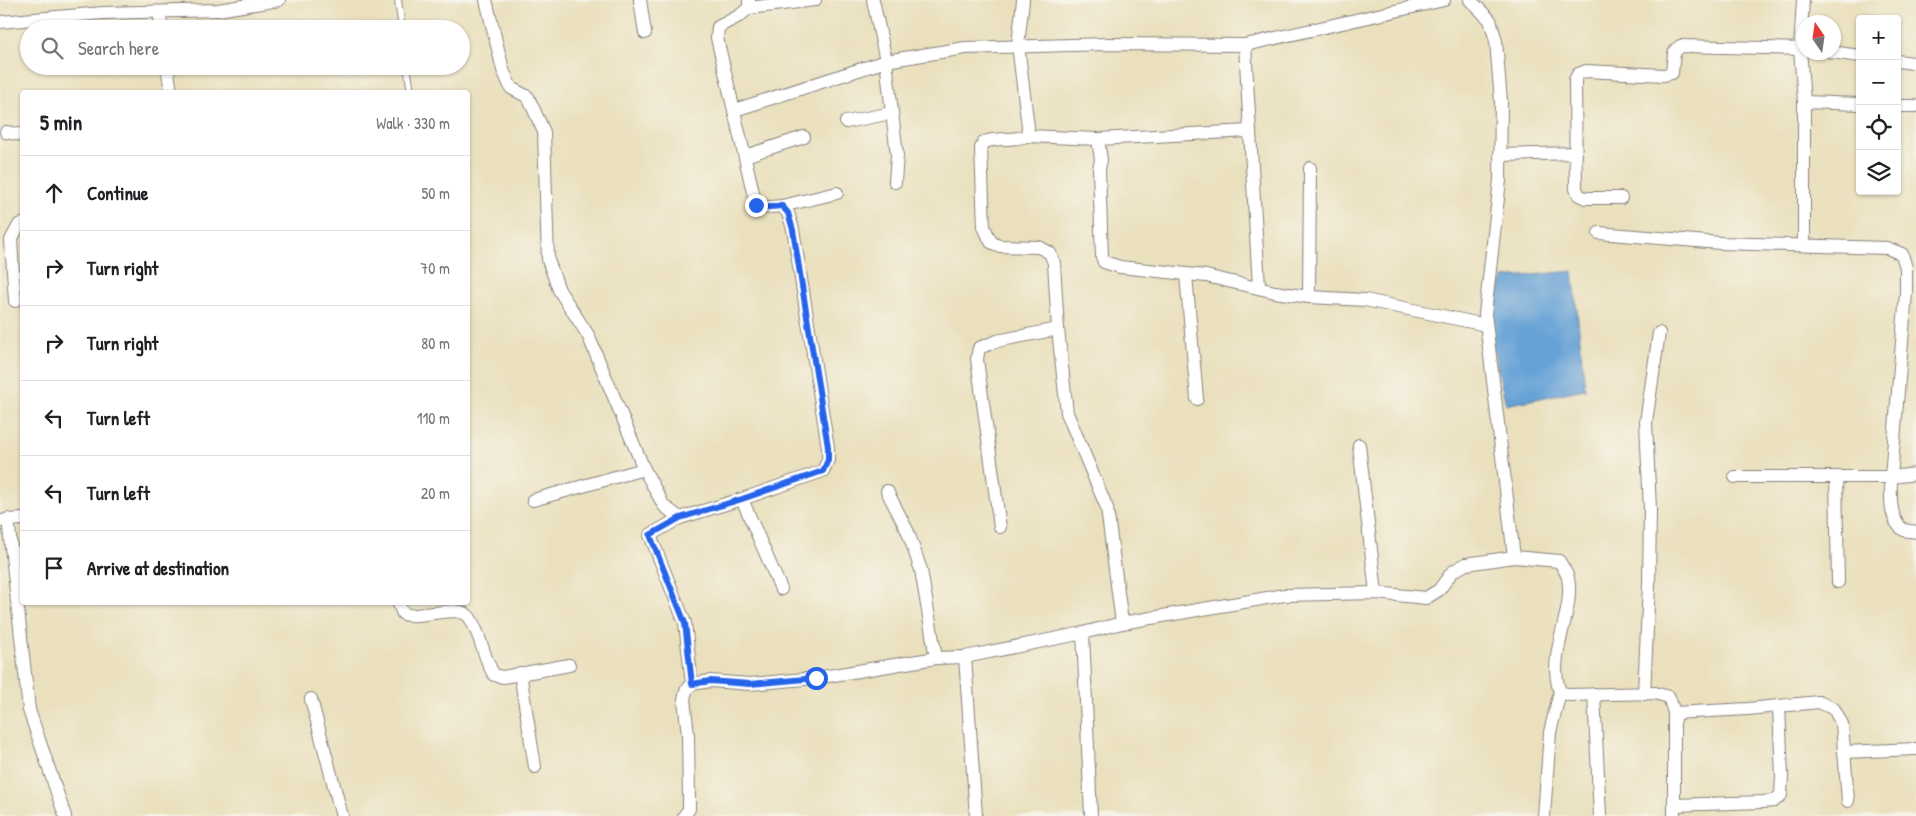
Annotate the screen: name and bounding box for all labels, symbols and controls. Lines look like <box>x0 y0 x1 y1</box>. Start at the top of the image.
north arrow <box>1796 15 1841 60</box>
map controls <box>1856 15 1901 195</box>
button: + <box>1856 15 1901 60</box>
search box <box>20 20 470 75</box>
icon: search <box>38 34 66 62</box>
text: Search here <box>78 35 159 61</box>
button: − <box>1856 60 1901 105</box>
button: locate <box>1856 105 1901 150</box>
text: 5 min <box>40 108 82 137</box>
text: Walk · 330 m <box>376 112 450 134</box>
button: layers <box>1856 150 1901 195</box>
icon: ahead <box>40 179 68 207</box>
text: Continue <box>87 180 148 206</box>
text: 50 m <box>422 182 450 204</box>
route end <box>745 194 768 217</box>
icon: right <box>40 254 68 282</box>
text: Turn right <box>87 255 158 281</box>
text: 70 m <box>420 257 450 279</box>
icon: right <box>40 329 68 357</box>
text: Turn right <box>87 330 158 356</box>
text: 80 m <box>421 332 450 354</box>
icon: left <box>40 404 68 432</box>
text: Turn left <box>87 405 150 431</box>
text: 110 m <box>417 407 450 429</box>
icon: left <box>40 479 68 507</box>
text: Turn left <box>87 480 150 506</box>
text: 20 m <box>421 482 450 504</box>
icon: arrive <box>40 554 68 582</box>
text: Arrive at destination <box>87 555 229 581</box>
route start <box>805 667 828 690</box>

